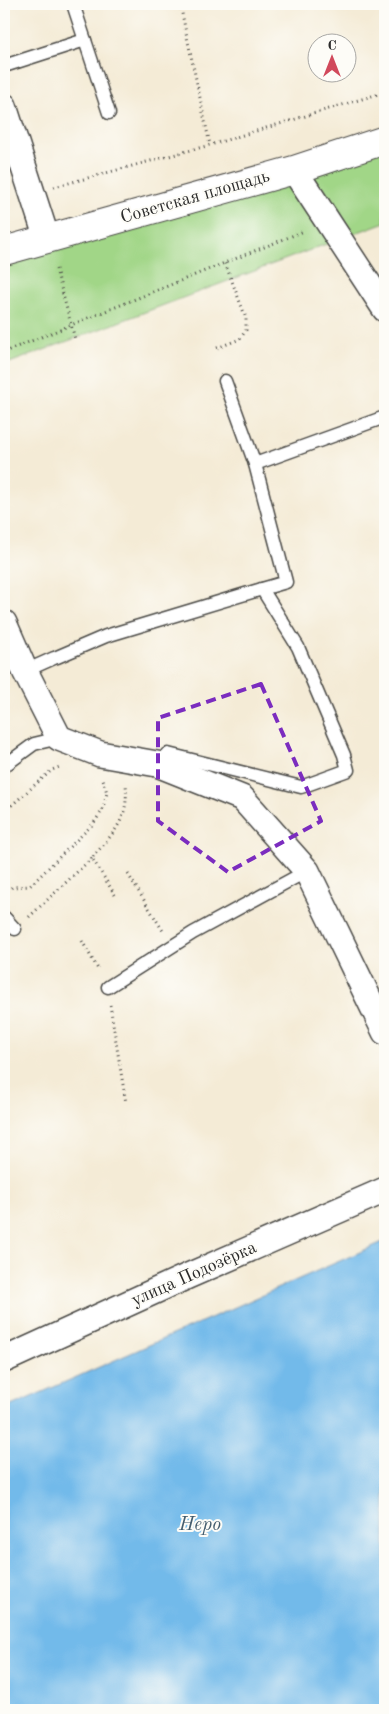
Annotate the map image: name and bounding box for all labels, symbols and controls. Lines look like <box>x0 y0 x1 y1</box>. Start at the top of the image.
north arrow <box>306 32 356 82</box>
text: С <box>327 39 337 53</box>
street label: Советская площадь <box>118 167 272 227</box>
street label: улица Подозёрка <box>129 1238 259 1310</box>
water label: Неро <box>178 1516 221 1535</box>

